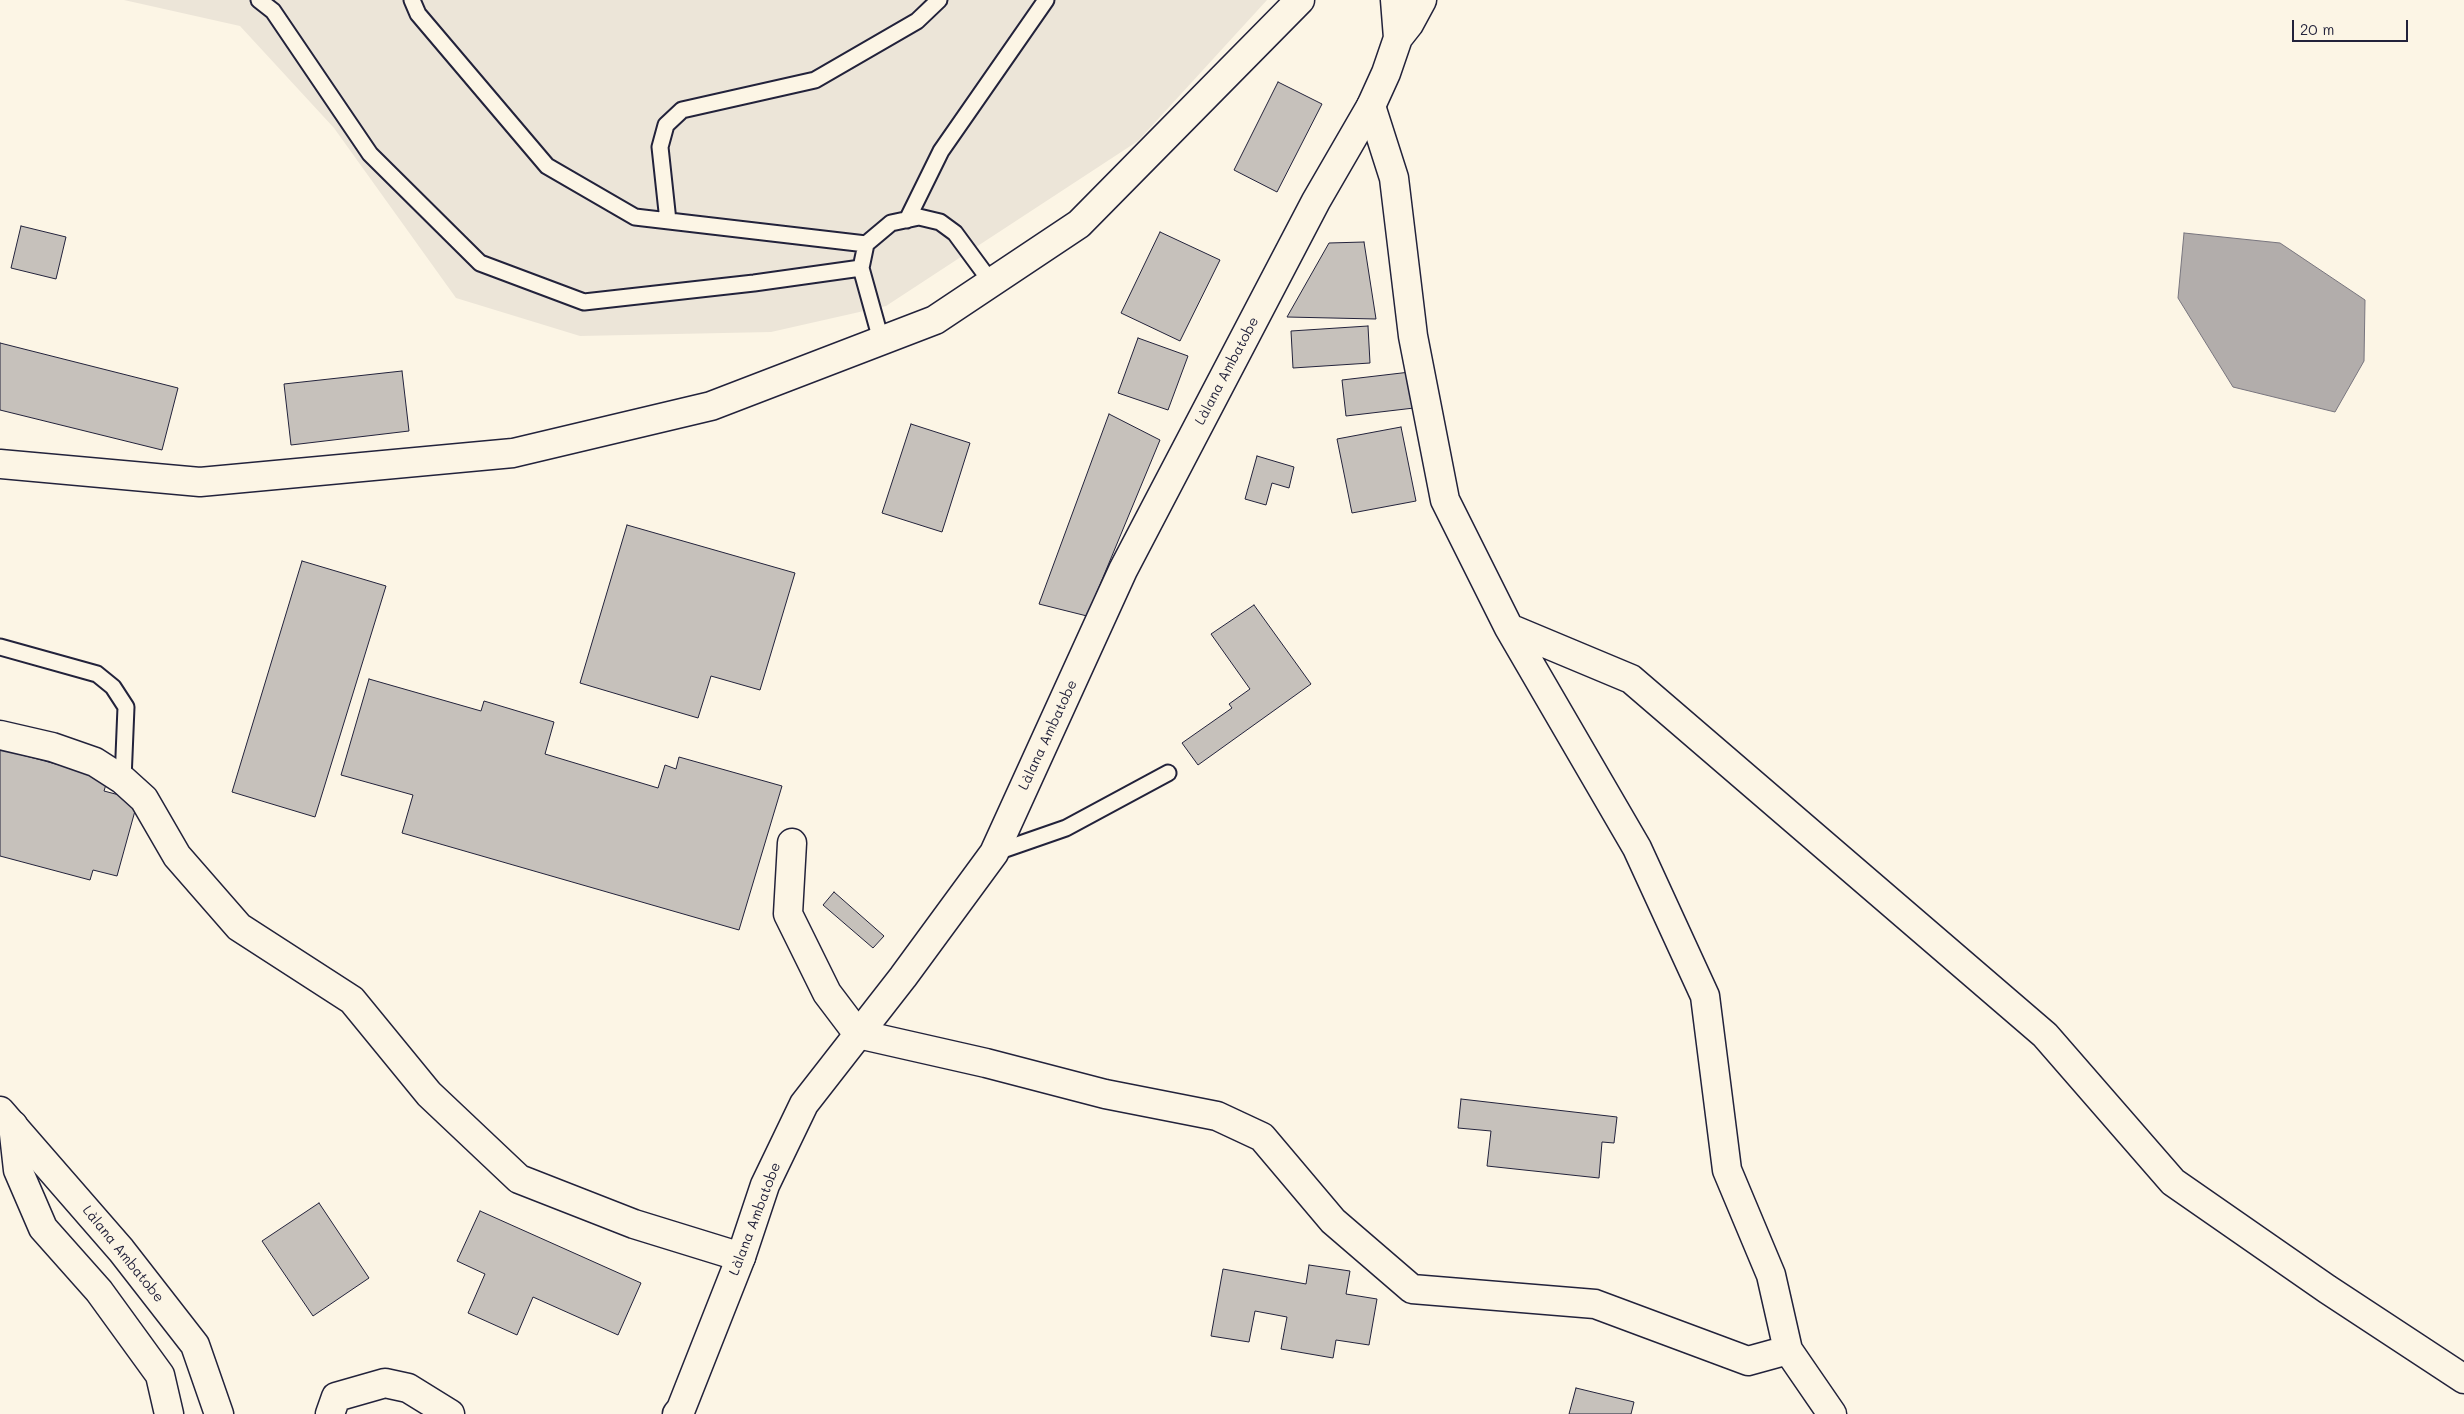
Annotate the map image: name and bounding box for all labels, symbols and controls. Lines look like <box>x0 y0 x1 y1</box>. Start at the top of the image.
scale bar <box>2294 10 2410 42</box>
text: 20 m <box>2300 19 2334 39</box>
street label: Làlana Ambatobe <box>1191 314 1263 428</box>
street label: Làlana Ambatobe <box>1015 677 1081 793</box>
street label: Làlana Ambatobe <box>726 1160 784 1278</box>
street label: Làlana Ambatobe <box>79 1202 167 1306</box>

